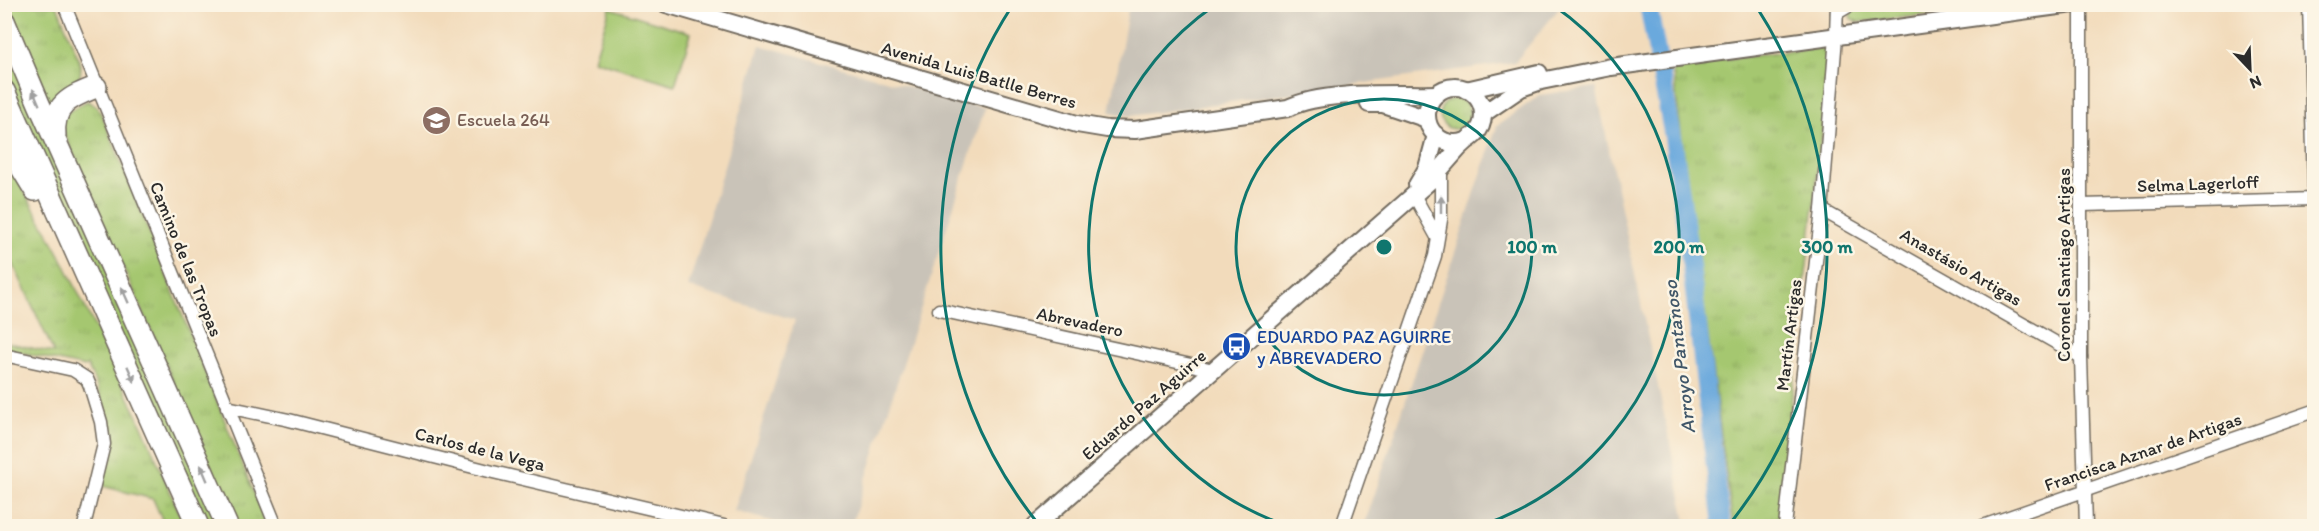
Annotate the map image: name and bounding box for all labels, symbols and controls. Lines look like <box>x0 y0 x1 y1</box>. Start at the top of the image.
street label: Avenida Luis Batlle Berres <box>879 37 1079 113</box>
north arrow <box>2220 39 2280 99</box>
text: N <box>2247 71 2264 93</box>
one-way arrow <box>31 88 41 106</box>
school or university icon: Escuela 264 <box>420 104 452 136</box>
place label: Escuela 264 <box>457 109 550 131</box>
street label: Coronel Santiago Artigas <box>2053 168 2075 362</box>
street label: Selma Lagerloff <box>2137 171 2260 197</box>
street label: Camino de las Tropas <box>145 178 227 340</box>
one-way arrow <box>1436 194 1446 213</box>
street label: Anastásio Artigas <box>1896 223 2026 311</box>
text: 100 m <box>1507 236 1558 258</box>
text: 200 m <box>1654 236 1705 258</box>
text: 300 m <box>1801 236 1853 258</box>
centre of rings <box>1374 237 1394 257</box>
water label: Arroyo Pantanoso <box>1658 278 1700 435</box>
street label: Martín Artigas <box>1771 278 1807 392</box>
one-way arrow <box>120 286 129 303</box>
street label: Abrevadero <box>1035 302 1125 342</box>
place label: EDUARDO PAZ AGUIRRE y ABREVADERO <box>1257 326 1451 369</box>
bus stop icon: EDUARDO PAZ AGUIRRE y ABREVADERO <box>1220 331 1252 363</box>
street label: Eduardo Paz Aguirre <box>1077 345 1211 465</box>
one-way arrow <box>127 366 136 383</box>
street label: Francisca Aznar de Artigas <box>2042 408 2244 496</box>
street label: Carlos de la Vega <box>413 422 548 476</box>
one-way arrow <box>199 463 209 481</box>

